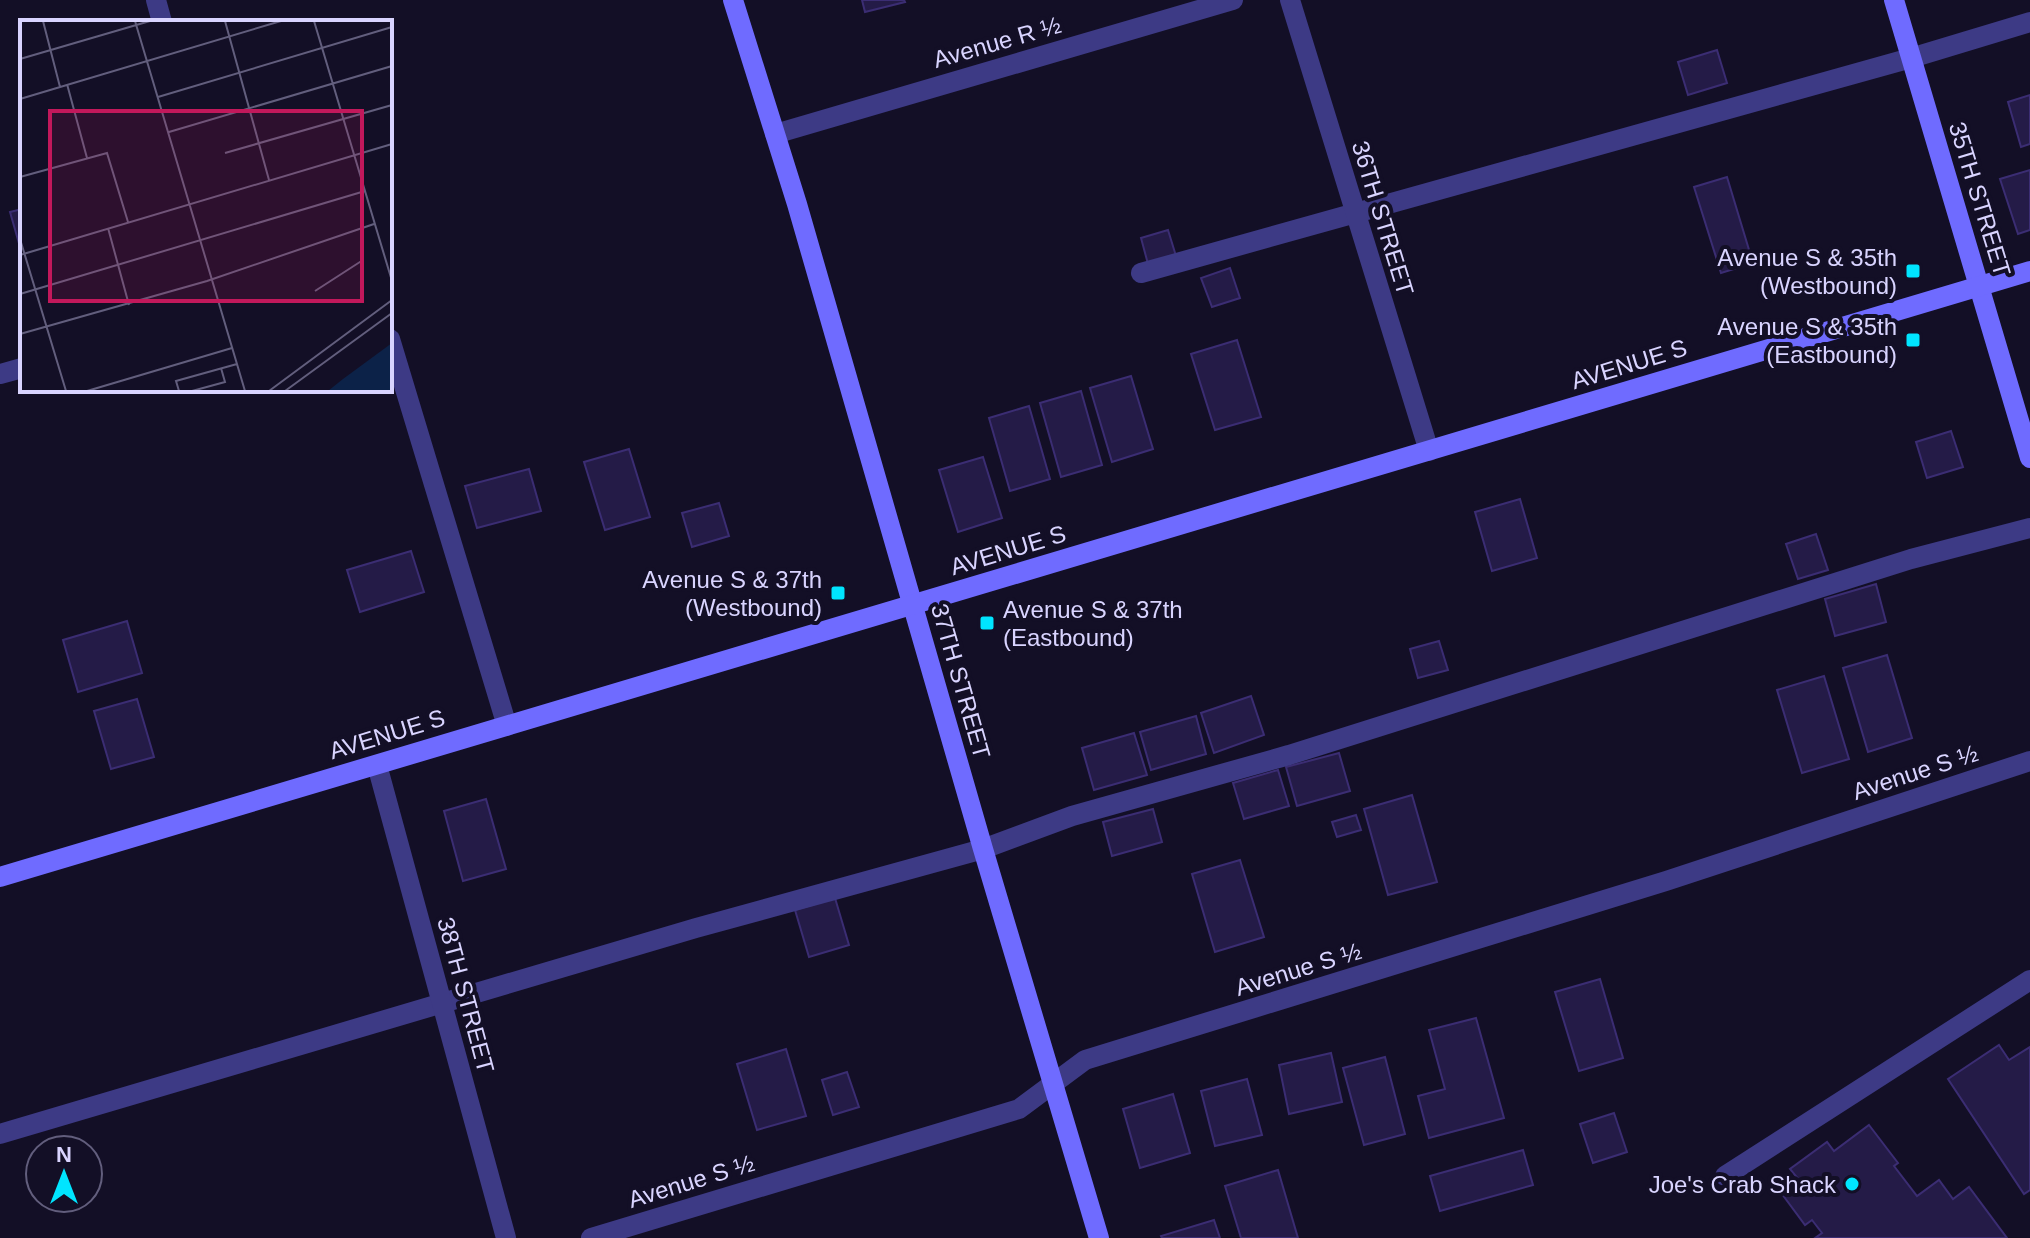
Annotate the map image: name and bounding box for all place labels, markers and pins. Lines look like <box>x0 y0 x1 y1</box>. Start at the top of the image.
place label: Avenue S & 35th (Westbound) <box>1717 244 1897 299</box>
marker: Avenue S & 35th (Westbound) <box>1904 262 1922 280</box>
place label: Avenue S & 35th (Eastbound) <box>1717 313 1897 368</box>
marker: Avenue S & 35th (Eastbound) <box>1904 331 1922 349</box>
place label: Avenue S & 37th (Westbound) <box>642 566 822 621</box>
marker: Avenue S & 37th (Westbound) <box>829 584 847 602</box>
place label: Avenue S & 37th (Eastbound) <box>1003 596 1183 651</box>
marker: Avenue S & 37th (Eastbound) <box>978 614 996 632</box>
place label: Joe's Crab Shack <box>1649 1171 1837 1198</box>
marker: Joe's Crab Shack <box>1843 1175 1861 1193</box>

